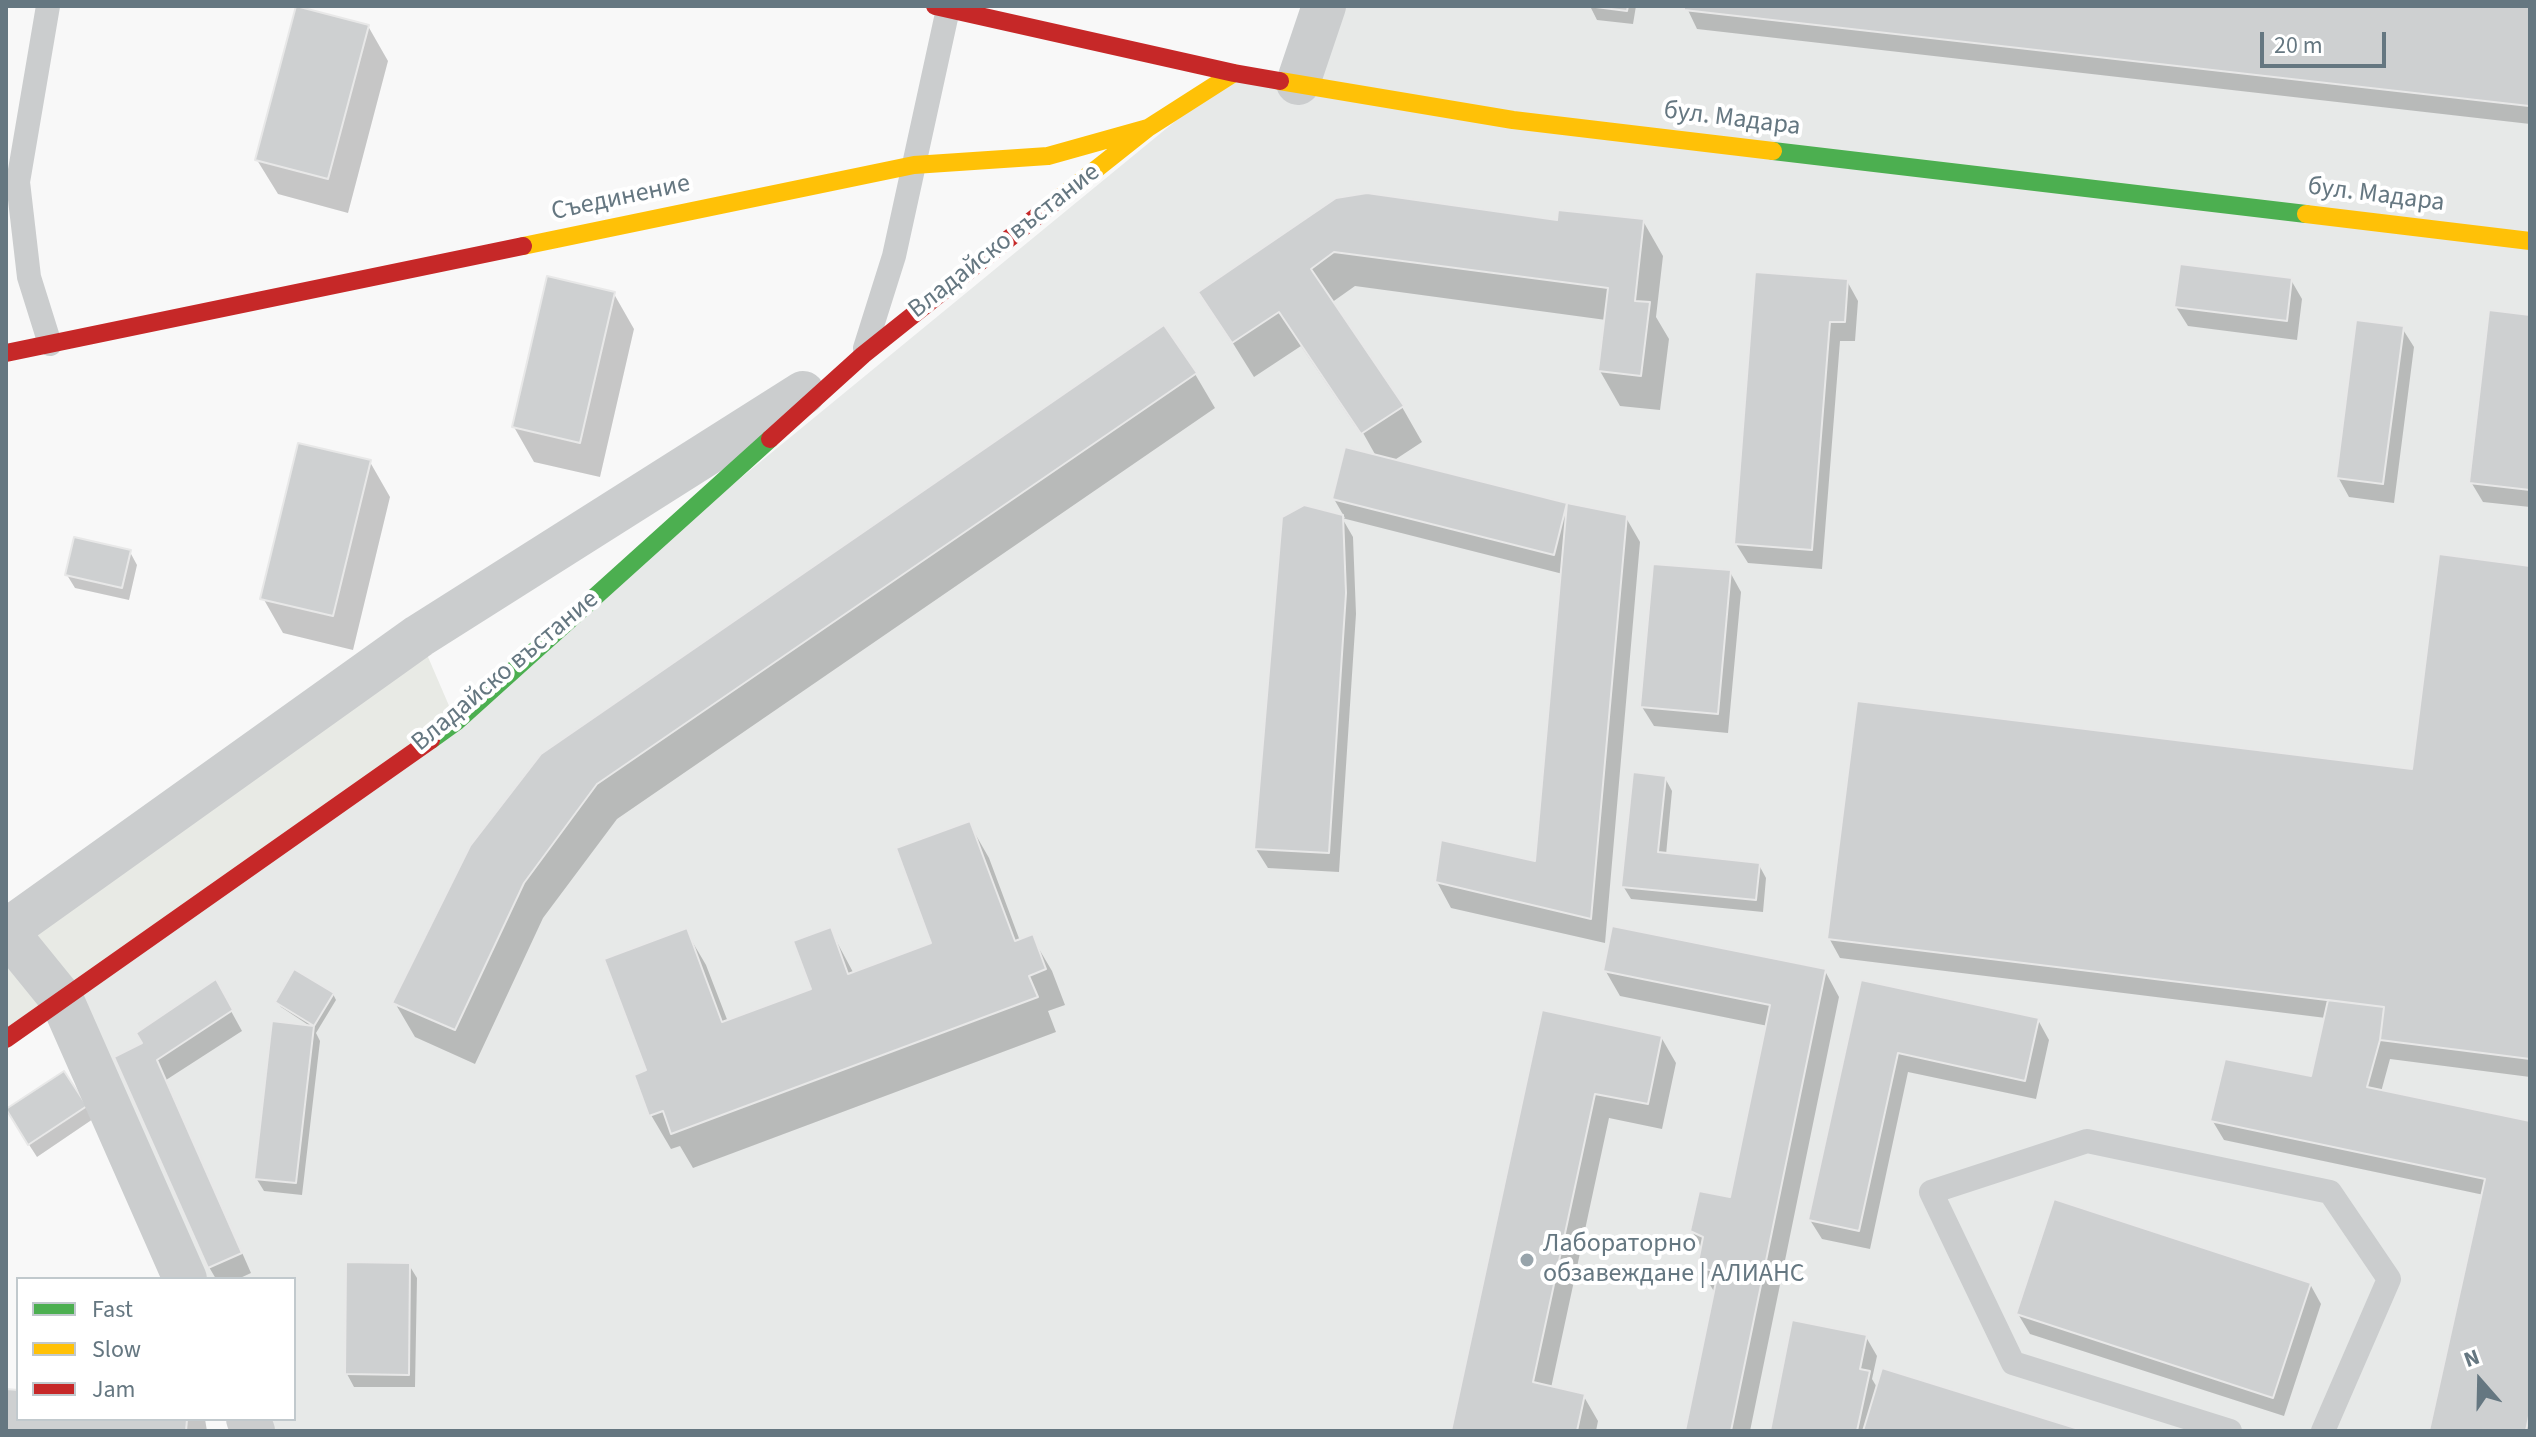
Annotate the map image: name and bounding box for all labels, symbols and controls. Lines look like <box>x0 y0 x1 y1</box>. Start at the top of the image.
scale bar <box>2264 16 2390 66</box>
text: 20 m <box>2274 28 2323 63</box>
street label: бул. Мадара <box>1662 96 1802 144</box>
street label: Владайско въстание <box>903 158 1107 326</box>
street label: Съединение <box>549 169 693 229</box>
street label: бул. Мадара <box>2306 172 2446 220</box>
street label: Владайско въстание <box>406 585 606 759</box>
place label: Лабораторно обзавеждане | АЛИАНС <box>1543 1229 1805 1290</box>
marker: Лабораторно обзавеждане | АЛИАНС <box>1518 1251 1536 1269</box>
legend <box>16 1277 296 1421</box>
text: Fast <box>92 1292 133 1327</box>
text: Slow <box>92 1332 141 1367</box>
north arrow <box>2440 1341 2520 1421</box>
text: N <box>2459 1341 2484 1376</box>
text: Jam <box>92 1372 136 1407</box>

